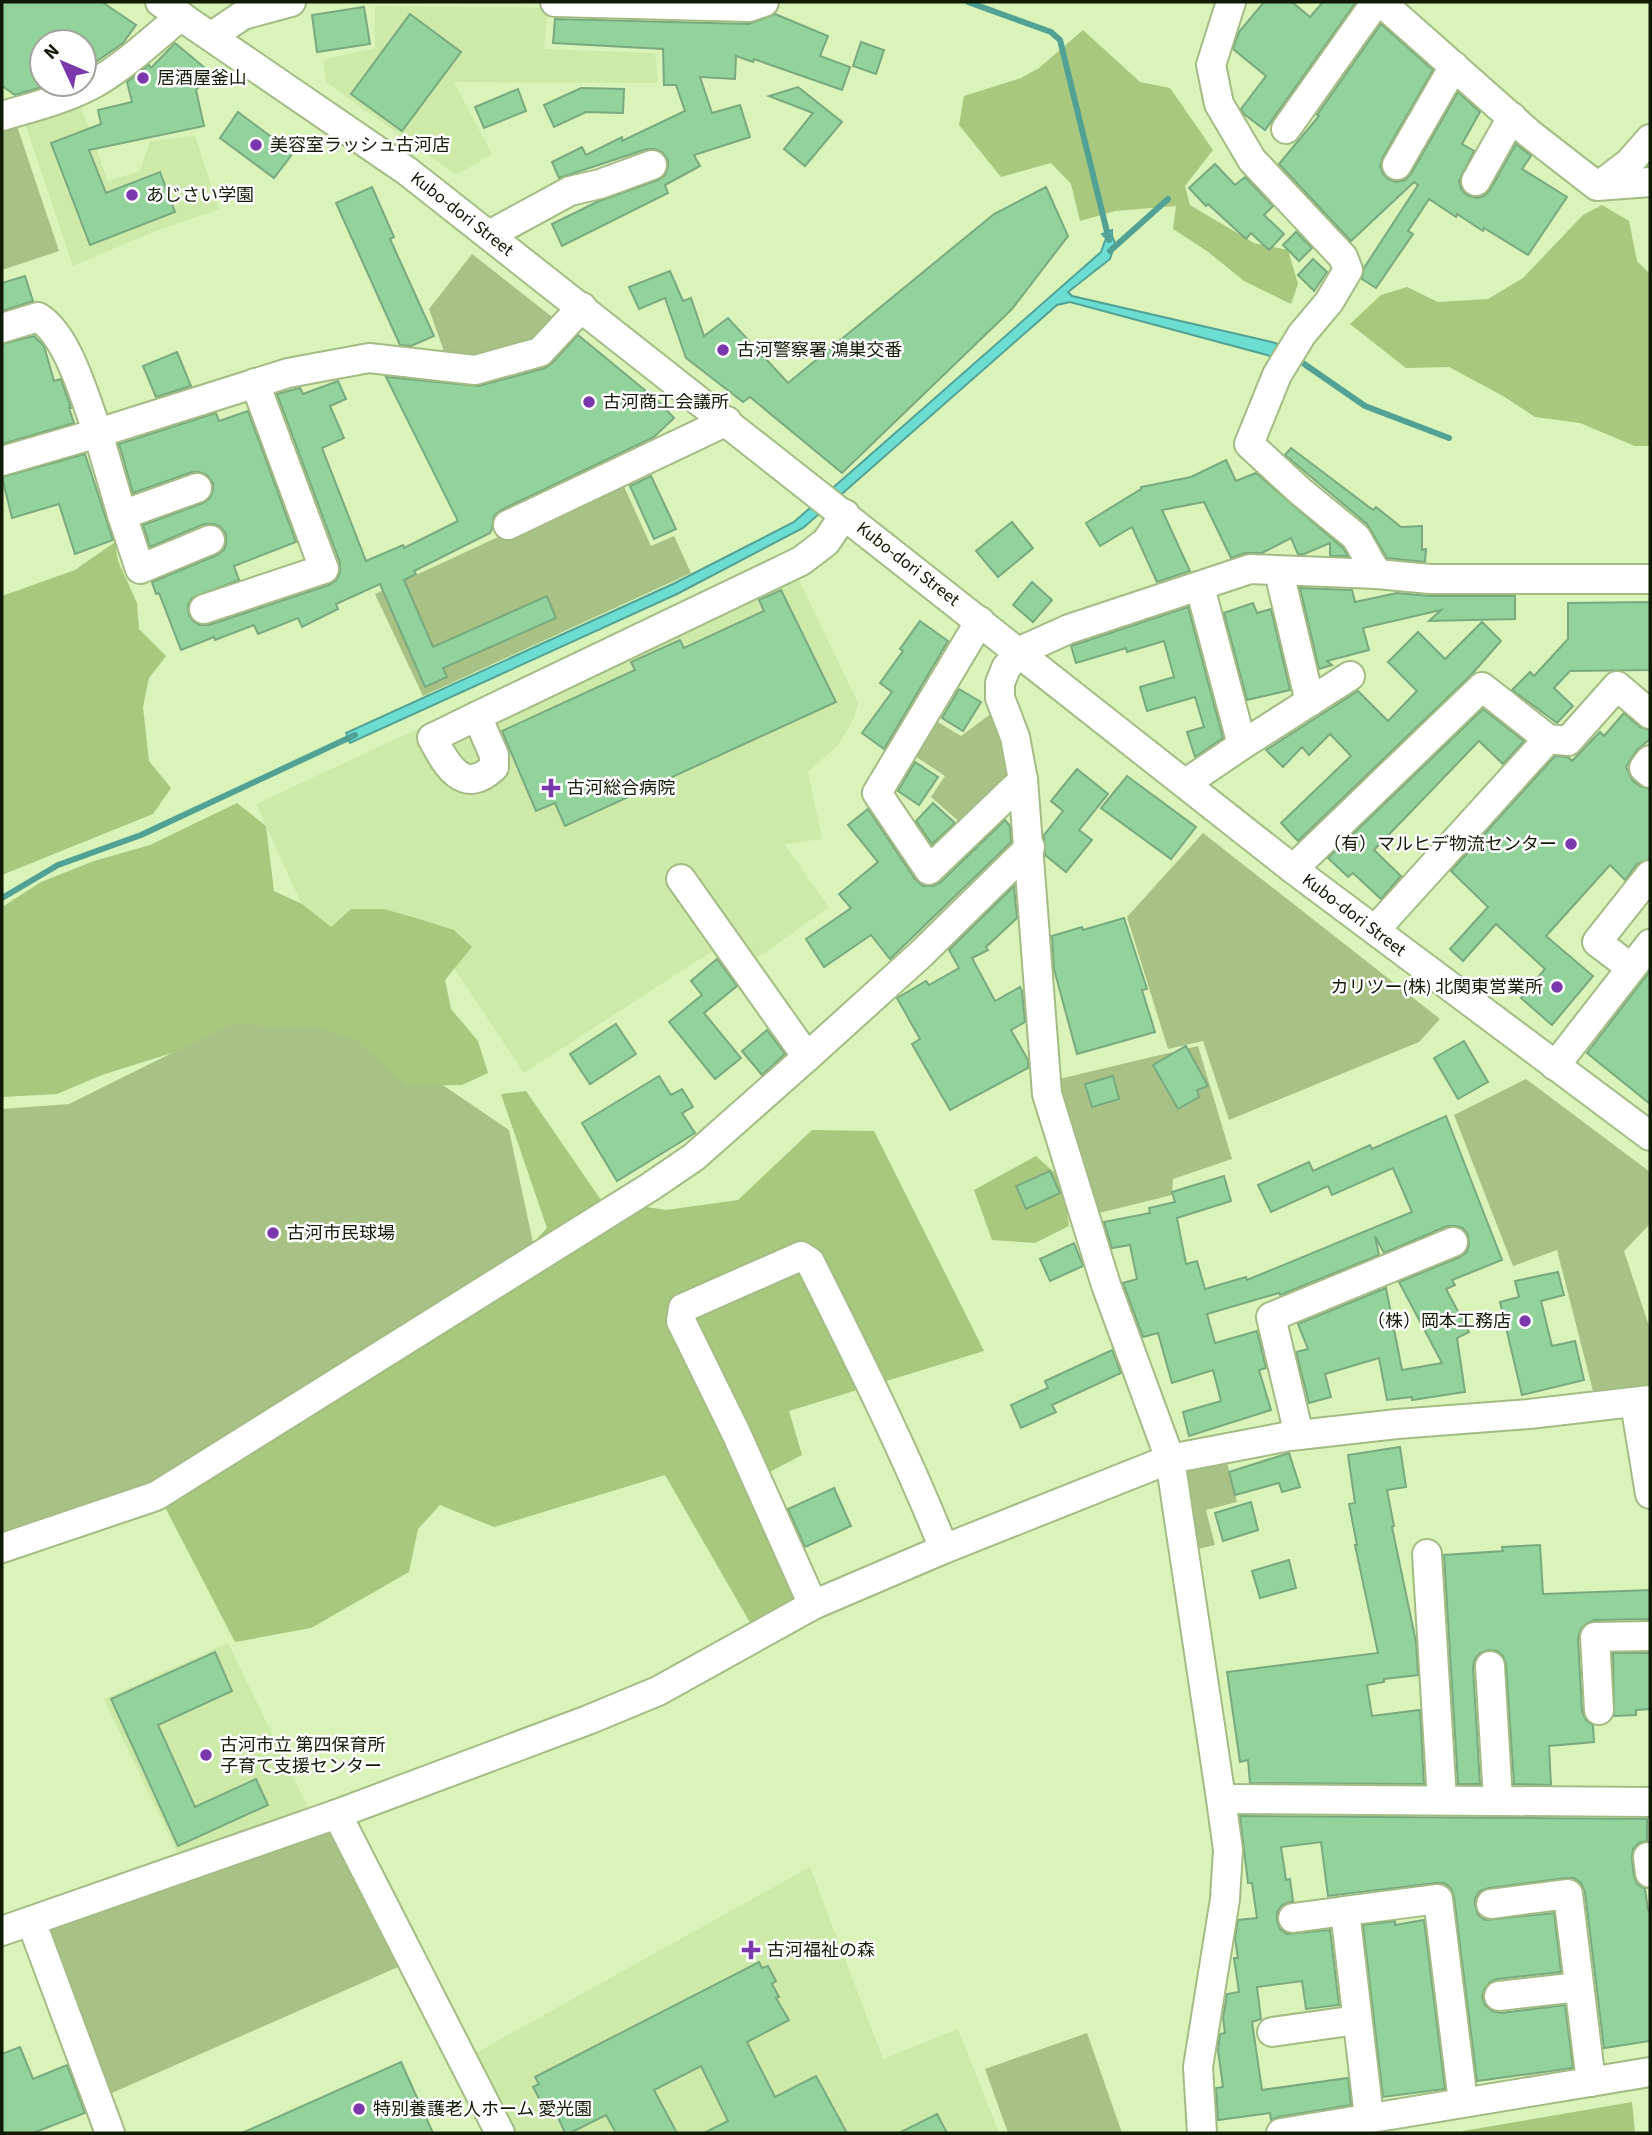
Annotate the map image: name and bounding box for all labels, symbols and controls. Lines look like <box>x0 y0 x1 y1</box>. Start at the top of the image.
north arrow <box>28 28 98 98</box>
text: N <box>38 38 66 66</box>
place label: 居酒屋釜山 <box>157 66 247 91</box>
marker: 居酒屋釜山 <box>135 70 151 86</box>
place label: 美容室ラッシュ古河店 <box>270 133 450 158</box>
marker: 美容室ラッシュ古河店 <box>248 137 264 153</box>
street label: Kubo-dori Street <box>405 166 519 262</box>
place label: あじさい学園 <box>146 183 254 208</box>
marker: あじさい学園 <box>124 187 140 203</box>
place label: 古河警察署 鴻巣交番 <box>737 338 903 363</box>
marker: 古河警察署 鴻巣交番 <box>715 342 731 358</box>
place label: 古河商工会議所 <box>603 390 729 415</box>
marker: 古河商工会議所 <box>581 394 597 410</box>
street label: Kubo-dori Street <box>851 516 965 612</box>
place label: 古河総合病院 <box>567 776 675 801</box>
marker: 古河総合病院 <box>541 778 561 798</box>
place label: （有）マルヒデ物流センター <box>1323 832 1557 857</box>
marker: （有）マルヒデ物流センター <box>1563 836 1579 852</box>
street label: Kubo-dori Street <box>1297 868 1411 962</box>
place label: カリツー(株) 北関東営業所 <box>1330 975 1543 1000</box>
marker: カリツー(株) 北関東営業所 <box>1549 979 1565 995</box>
place label: 古河市民球場 <box>287 1221 395 1246</box>
marker: 古河市民球場 <box>265 1225 281 1241</box>
place label: （株）岡本工務店 <box>1367 1309 1511 1334</box>
marker: （株）岡本工務店 <box>1517 1313 1533 1329</box>
place label: 古河市立 第四保育所 子育て支援センター <box>220 1733 386 1779</box>
marker: 古河市立 第四保育所 子育て支援センター <box>198 1747 214 1763</box>
place label: 古河福祉の森 <box>767 1938 875 1963</box>
marker: 古河福祉の森 <box>741 1940 761 1960</box>
place label: 特別養護老人ホーム 愛光園 <box>373 2097 592 2122</box>
marker: 特別養護老人ホーム 愛光園 <box>351 2101 367 2117</box>

